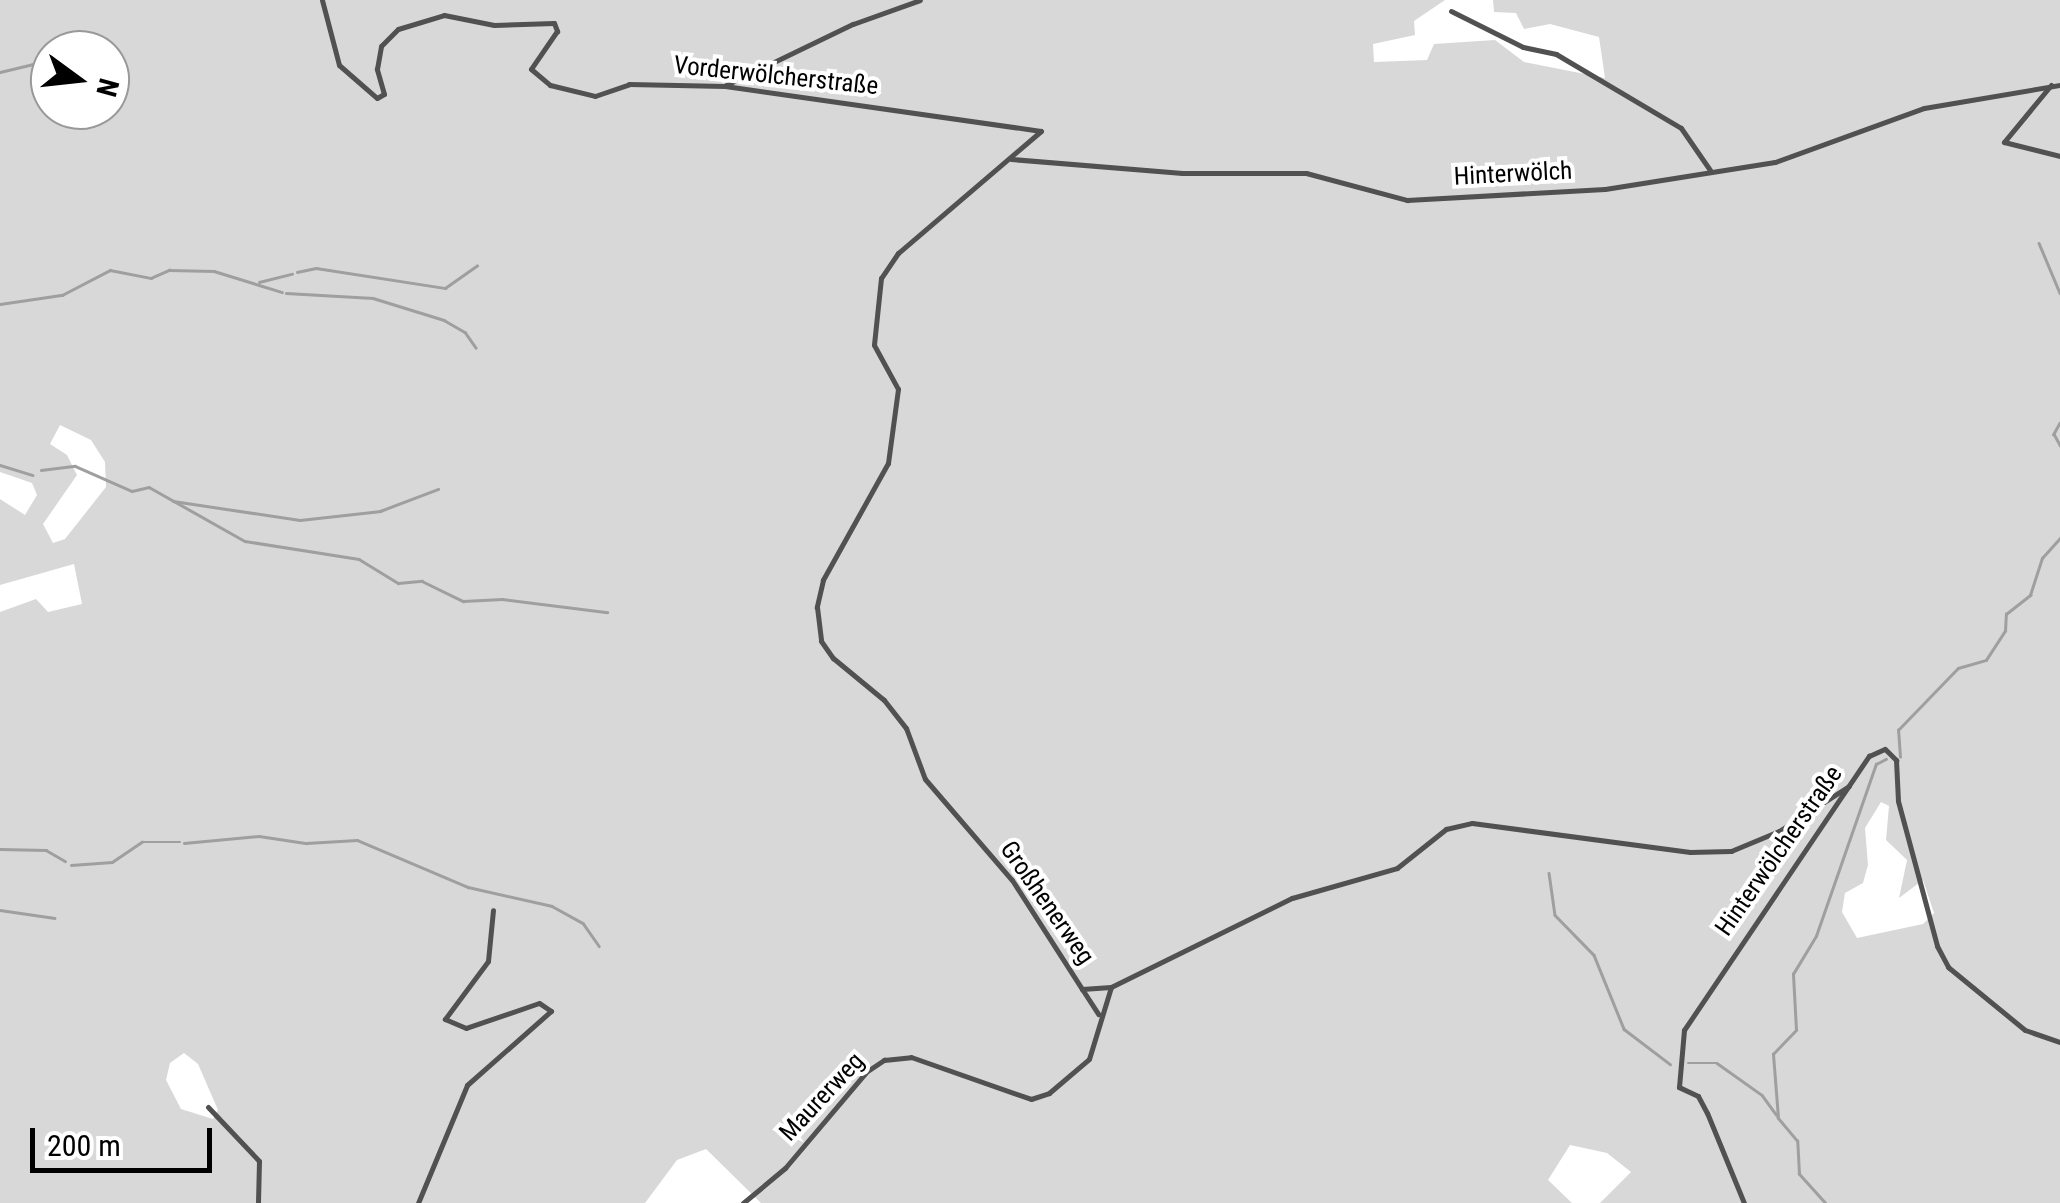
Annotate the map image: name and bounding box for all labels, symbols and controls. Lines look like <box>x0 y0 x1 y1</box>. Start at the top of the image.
north arrow <box>30 30 130 130</box>
street label: Vorderwölcherstraße <box>672 50 880 102</box>
text: N <box>89 75 126 100</box>
street label: Hinterwölch <box>1453 156 1573 192</box>
street label: Hinterwölcherstraße <box>1709 760 1849 942</box>
street label: Großhenerweg <box>994 836 1100 970</box>
street label: Maurerweg <box>773 1046 871 1148</box>
scale bar <box>35 1108 218 1170</box>
text: 200 m <box>47 1128 121 1163</box>

